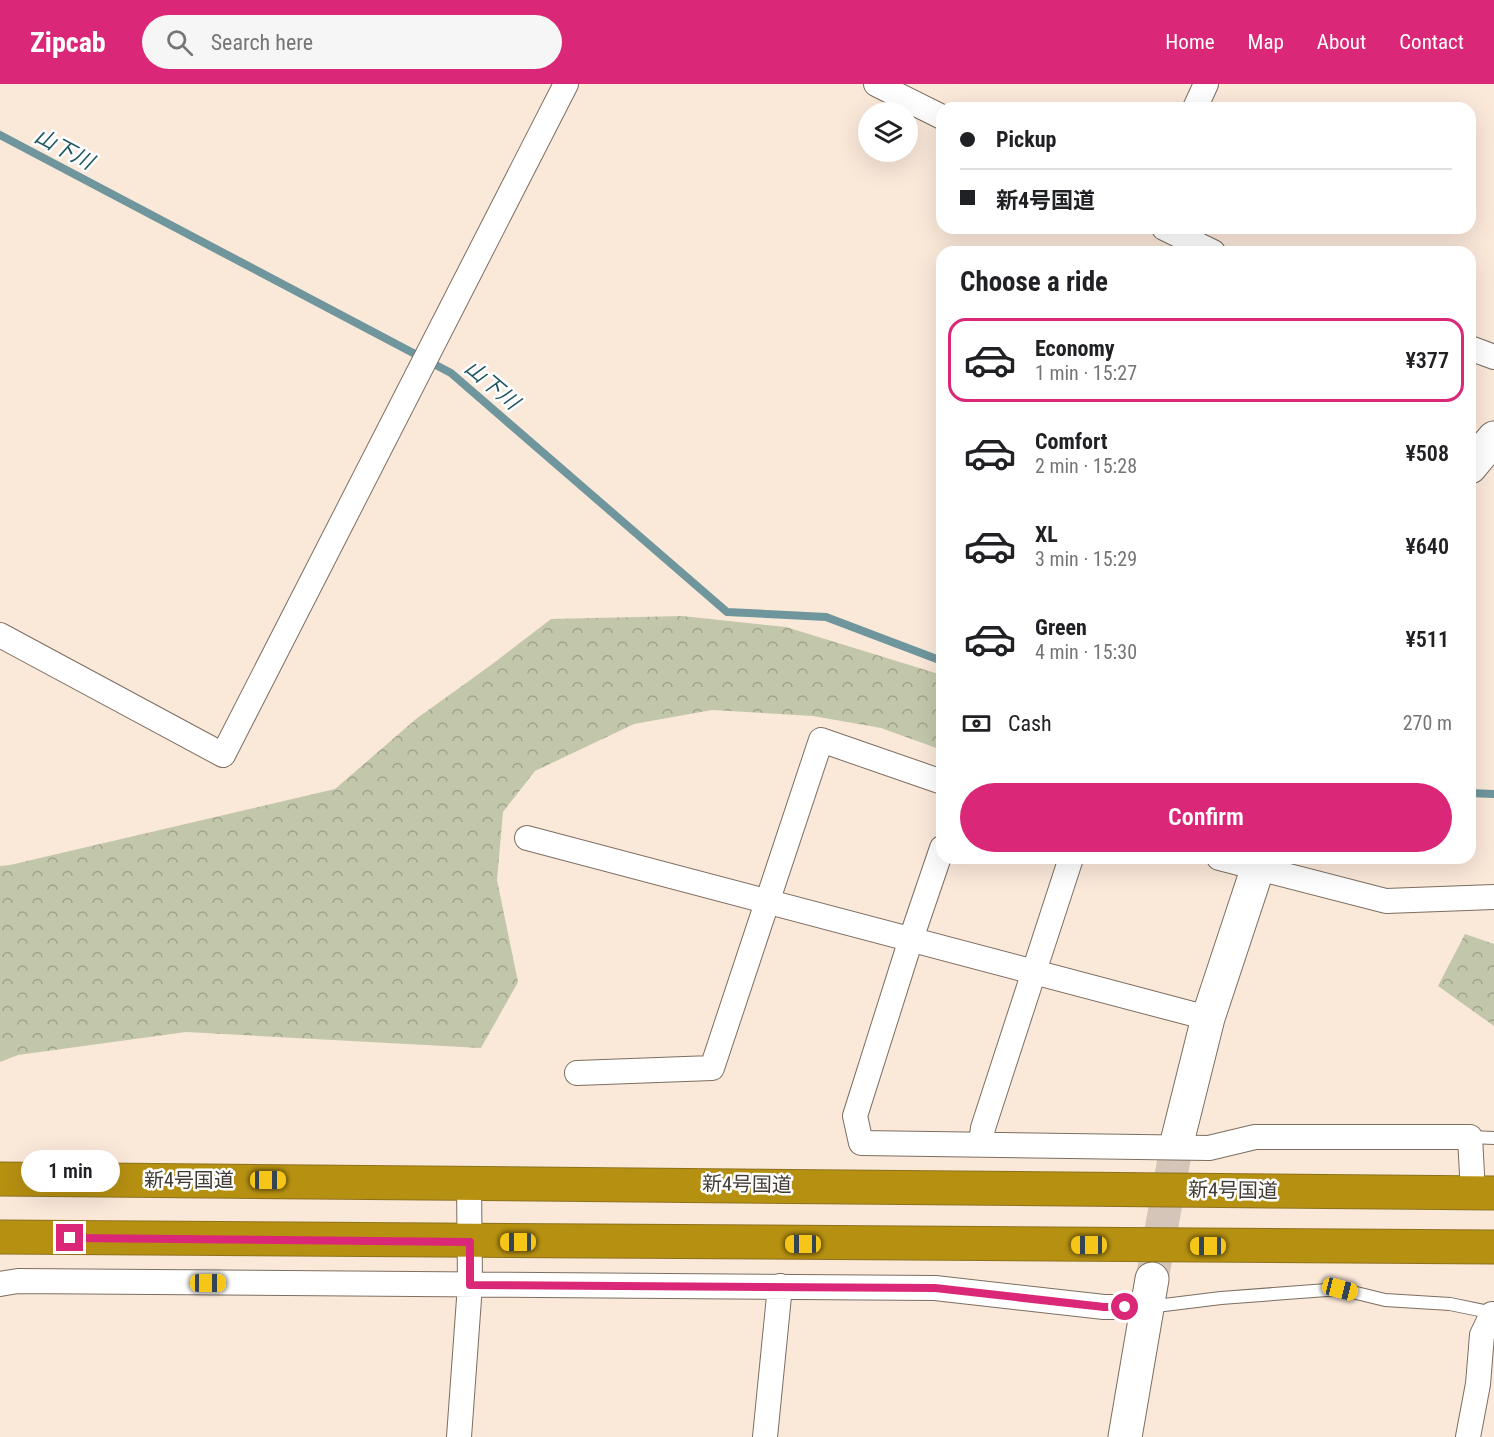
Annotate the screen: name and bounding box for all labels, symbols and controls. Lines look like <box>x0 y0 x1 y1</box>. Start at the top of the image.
search box <box>142 15 562 69</box>
text: Zipcab <box>30 26 106 59</box>
icon: search <box>163 26 196 59</box>
text: Search here <box>211 30 313 55</box>
text: Home <box>1165 30 1215 54</box>
text: Map <box>1248 30 1284 54</box>
text: About <box>1317 30 1366 54</box>
text: Contact <box>1399 30 1464 54</box>
map controls <box>858 102 918 162</box>
button: layers <box>858 102 918 162</box>
water label: 山下川 <box>31 124 99 175</box>
text: Pickup <box>996 127 1056 152</box>
text: 新4号国道 <box>996 188 1095 213</box>
text: Choose a ride <box>960 266 1108 298</box>
icon: car <box>963 333 1017 387</box>
text: Economy <box>1035 336 1115 361</box>
text: ¥377 <box>1405 348 1449 373</box>
water label: 山下川 <box>460 356 525 416</box>
text: 1 min · 15:27 <box>1035 361 1137 385</box>
icon: car <box>963 426 1017 480</box>
text: Comfort <box>1035 429 1108 454</box>
text: ¥508 <box>1405 441 1449 466</box>
text: 2 min · 15:28 <box>1035 454 1137 478</box>
icon: car <box>963 519 1017 573</box>
text: XL <box>1035 522 1058 547</box>
text: ¥640 <box>1405 534 1449 559</box>
text: 3 min · 15:29 <box>1035 547 1137 571</box>
icon: car <box>963 612 1017 666</box>
text: Green <box>1035 615 1087 640</box>
text: ¥511 <box>1405 627 1449 652</box>
text: 4 min · 15:30 <box>1035 640 1137 664</box>
icon: cash <box>960 707 993 740</box>
text: Cash <box>1008 711 1052 736</box>
text: 270 m <box>1403 711 1452 735</box>
button: Confirm <box>960 783 1452 852</box>
callout: 1 min <box>20 1151 119 1193</box>
text: 1 min <box>48 1159 93 1183</box>
street label: 新4号国道 <box>144 1168 234 1192</box>
car <box>250 1171 286 1189</box>
street label: 新4号国道 <box>702 1171 792 1197</box>
street label: 新4号国道 <box>1188 1177 1278 1203</box>
route end <box>56 1224 83 1251</box>
car <box>500 1233 536 1251</box>
car <box>785 1235 821 1253</box>
car <box>1071 1236 1107 1254</box>
car <box>1190 1237 1226 1255</box>
car <box>190 1274 226 1292</box>
car <box>1320 1276 1360 1302</box>
route start <box>1111 1293 1138 1320</box>

